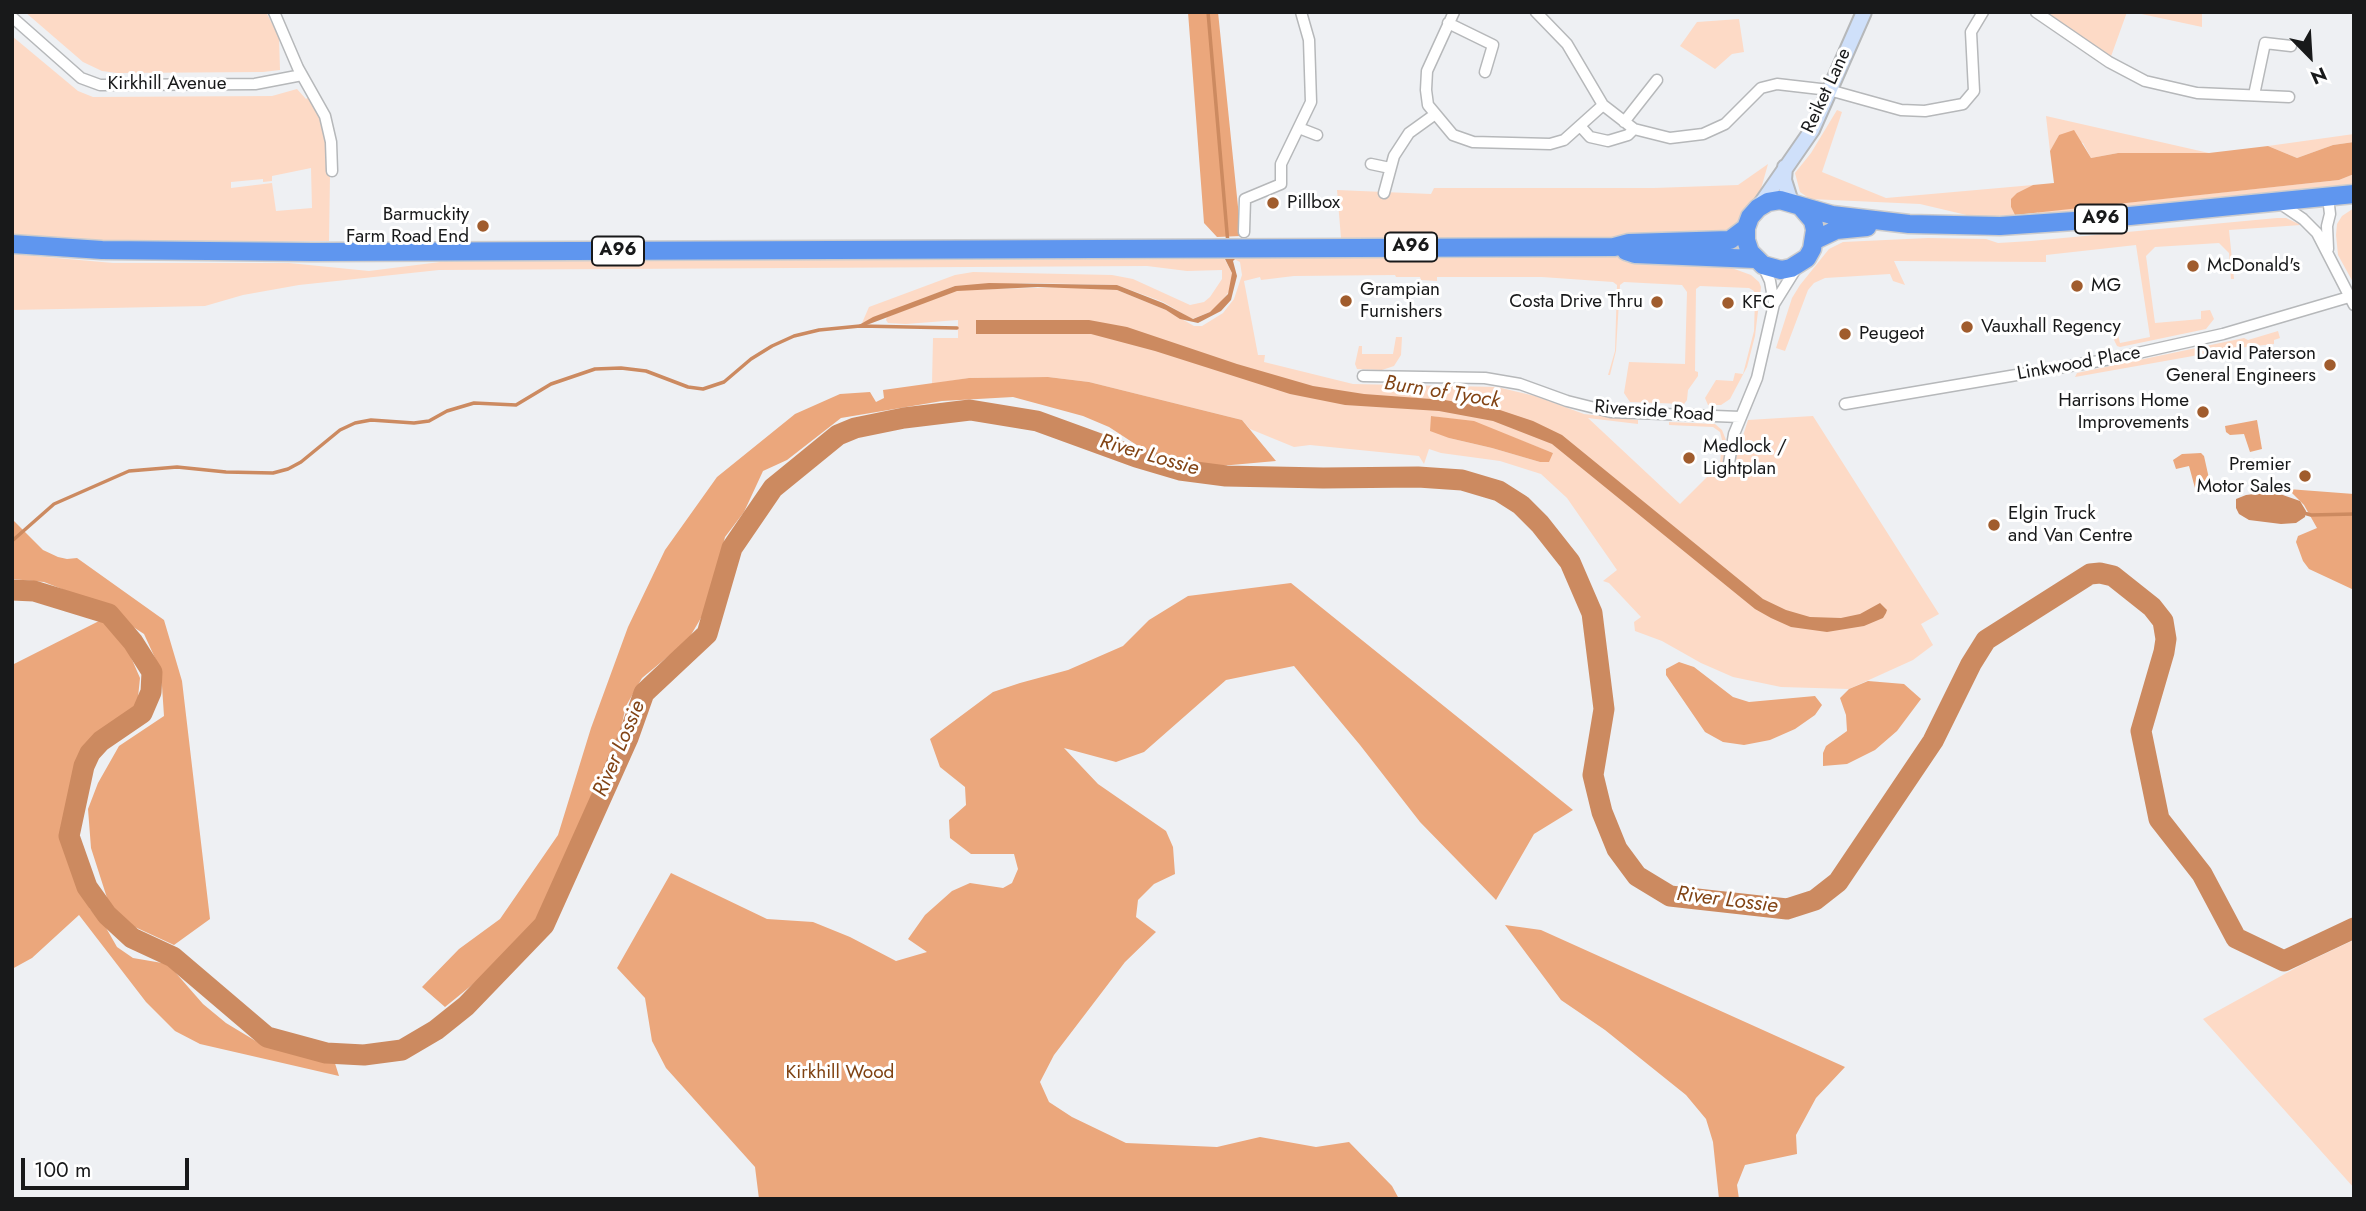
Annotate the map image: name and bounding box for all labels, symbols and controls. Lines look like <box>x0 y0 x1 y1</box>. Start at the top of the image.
north arrow <box>2275 21 2345 91</box>
street label: Reiket Lane <box>1797 45 1857 137</box>
text: N <box>2306 60 2331 91</box>
street label: Kirkhill Avenue <box>107 73 227 95</box>
place label: Pillbox <box>1287 192 1340 214</box>
marker: Pillbox <box>1265 195 1281 211</box>
place label: Barmuckity Farm Road End <box>346 204 469 248</box>
road number: A96 <box>2075 204 2127 233</box>
marker: Barmuckity Farm Road End <box>475 218 491 234</box>
road number: A96 <box>1385 232 1437 262</box>
road number: A96 <box>592 236 644 265</box>
place label: McDonald's <box>2207 255 2300 277</box>
marker: McDonald's <box>2185 258 2201 274</box>
place label: MG <box>2091 275 2121 297</box>
marker: MG <box>2069 278 2085 294</box>
place label: Grampian Furnishers <box>1360 279 1442 323</box>
place label: Costa Drive Thru <box>1509 291 1643 313</box>
place label: KFC <box>1742 292 1775 314</box>
marker: Grampian Furnishers <box>1338 293 1354 309</box>
marker: Costa Drive Thru <box>1649 294 1665 310</box>
marker: KFC <box>1720 295 1736 311</box>
place label: Vauxhall Regency <box>1981 316 2121 338</box>
marker: Vauxhall Regency <box>1959 319 1975 335</box>
place label: Peugeot <box>1859 323 1924 345</box>
marker: Peugeot <box>1837 326 1853 342</box>
street label: Linkwood Place <box>2016 342 2142 386</box>
place label: David Paterson General Engineers <box>2166 343 2316 387</box>
marker: David Paterson General Engineers <box>2322 357 2338 373</box>
water label: Burn of Tyock <box>1382 371 1502 415</box>
place label: Harrisons Home Improvements <box>2058 390 2189 434</box>
street label: Riverside Road <box>1593 396 1715 428</box>
marker: Harrisons Home Improvements <box>2195 404 2211 420</box>
water label: River Lossie <box>1097 430 1201 482</box>
place label: Medlock / Lightplan <box>1703 436 1787 480</box>
marker: Medlock / Lightplan <box>1681 450 1697 466</box>
place label: Premier Motor Sales <box>2197 454 2291 498</box>
marker: Premier Motor Sales <box>2297 468 2313 484</box>
place label: Elgin Truck and Van Centre <box>2008 503 2132 547</box>
marker: Elgin Truck and Van Centre <box>1986 517 2002 533</box>
water label: River Lossie <box>589 697 651 801</box>
water label: River Lossie <box>1675 882 1779 920</box>
park label: Kirkhill Wood <box>786 1062 894 1084</box>
scale bar <box>24 1144 192 1188</box>
text: 100 m <box>34 1155 91 1185</box>

